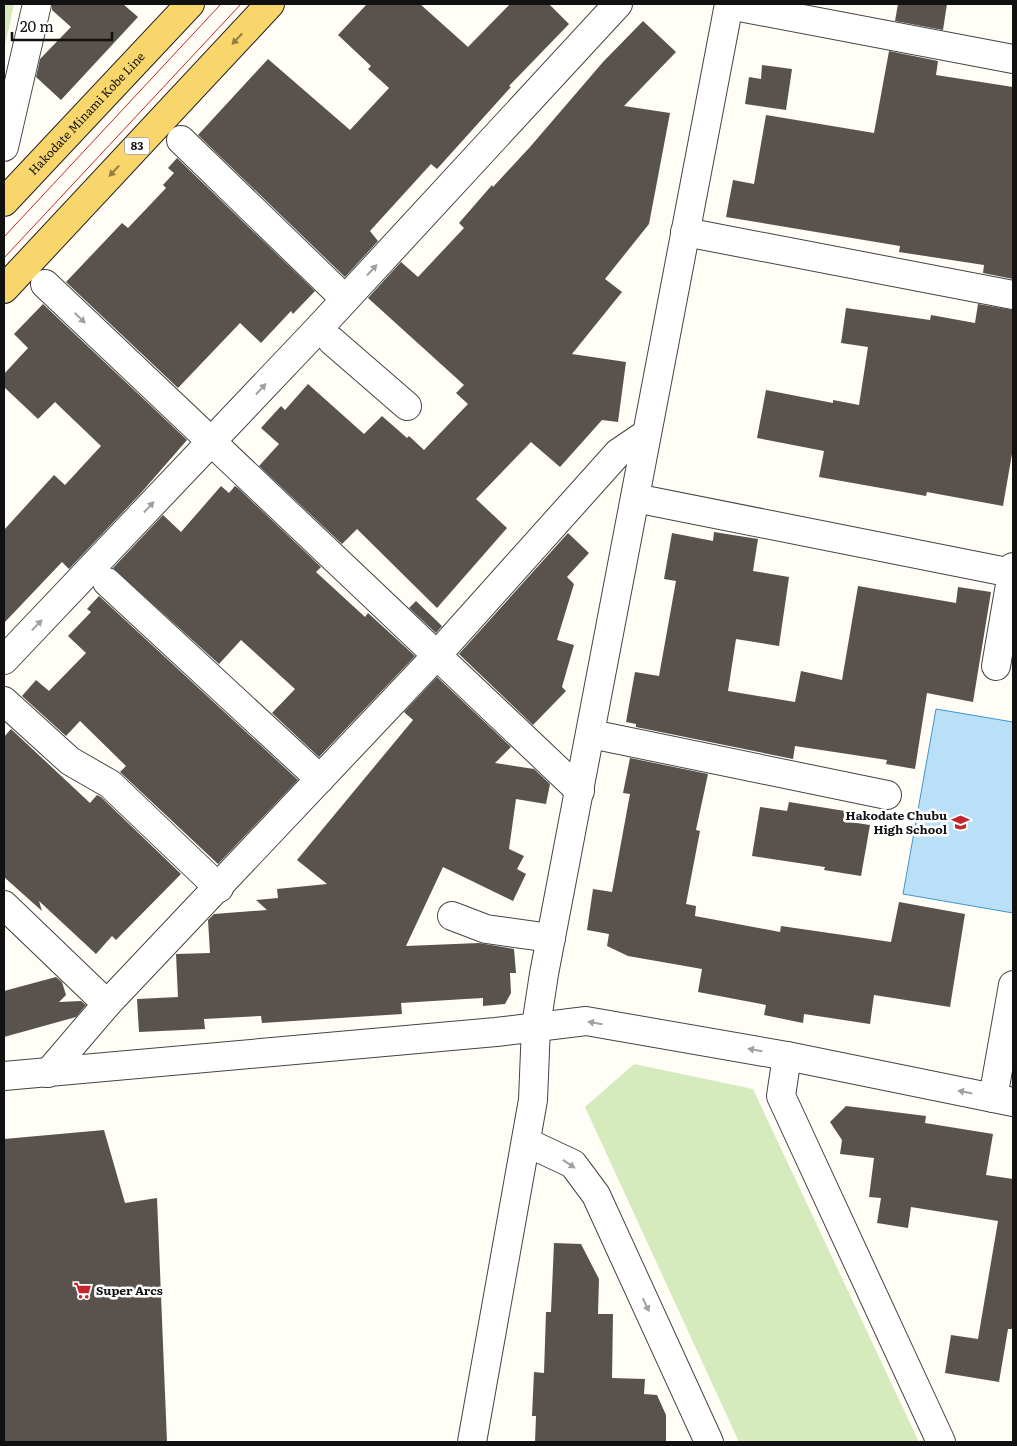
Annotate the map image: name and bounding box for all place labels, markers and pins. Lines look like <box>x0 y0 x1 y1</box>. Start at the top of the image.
place label: Hakodate Chubu High School <box>846 806 948 838</box>
school or university icon: Hakodate Chubu High School <box>951 813 971 833</box>
supermarket icon: Super Arcs <box>72 1281 92 1301</box>
place label: Super Arcs <box>96 1281 163 1299</box>

